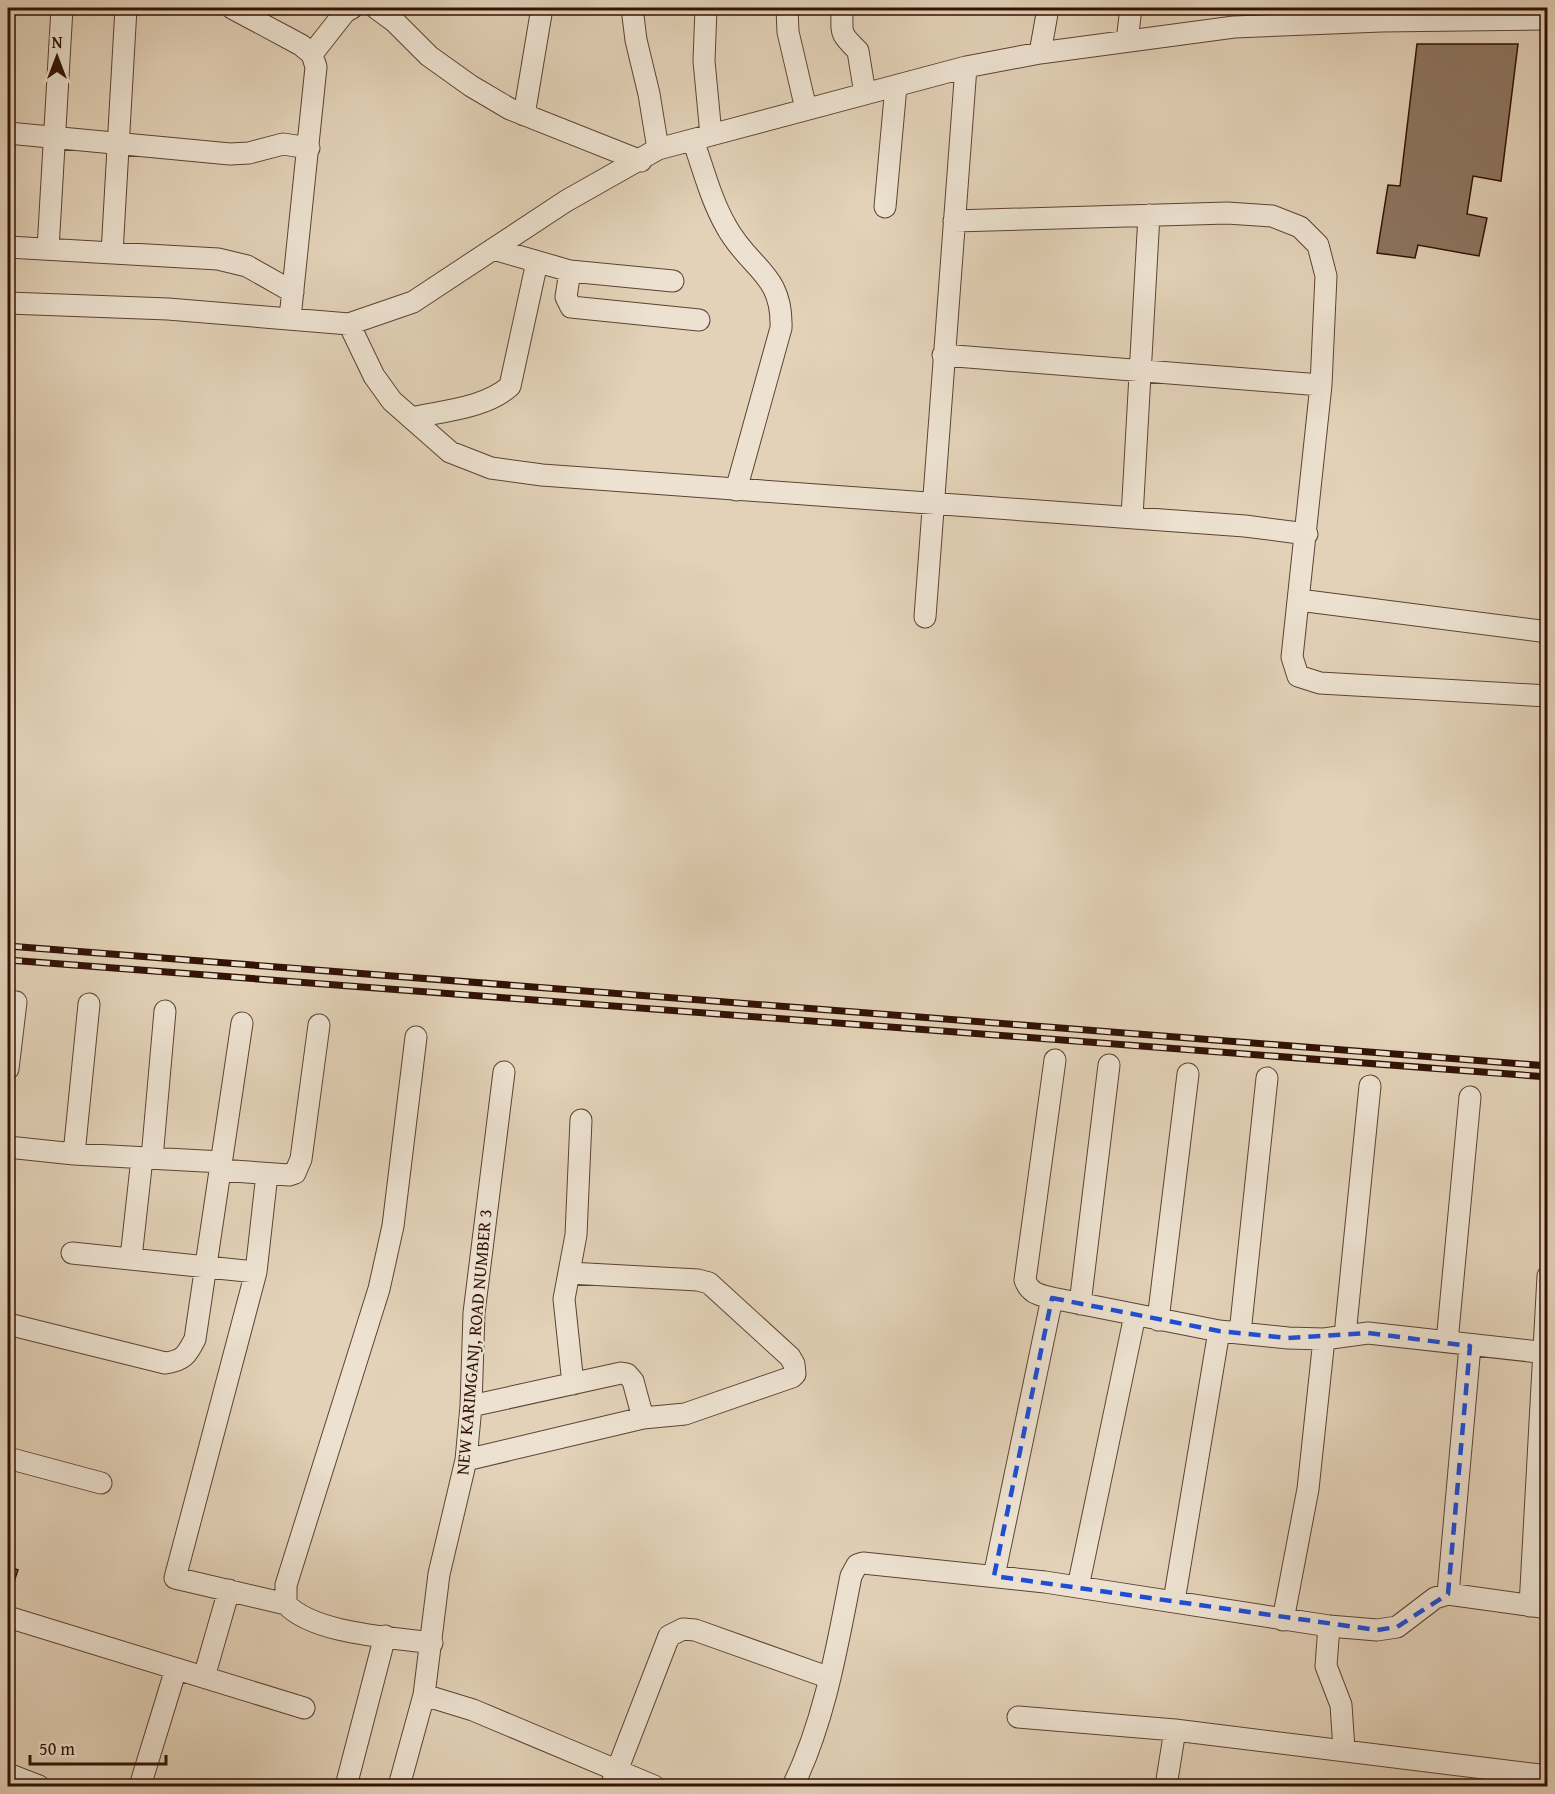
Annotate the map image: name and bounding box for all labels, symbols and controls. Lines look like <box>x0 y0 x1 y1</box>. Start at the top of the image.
north arrow <box>27 27 87 87</box>
text: N <box>52 30 63 54</box>
street label: NEW KARIMGANJ, ROAD NUMBER 3 <box>448 1208 499 1476</box>
scale bar <box>30 1728 166 1766</box>
text: 50 m <box>39 1735 75 1762</box>

